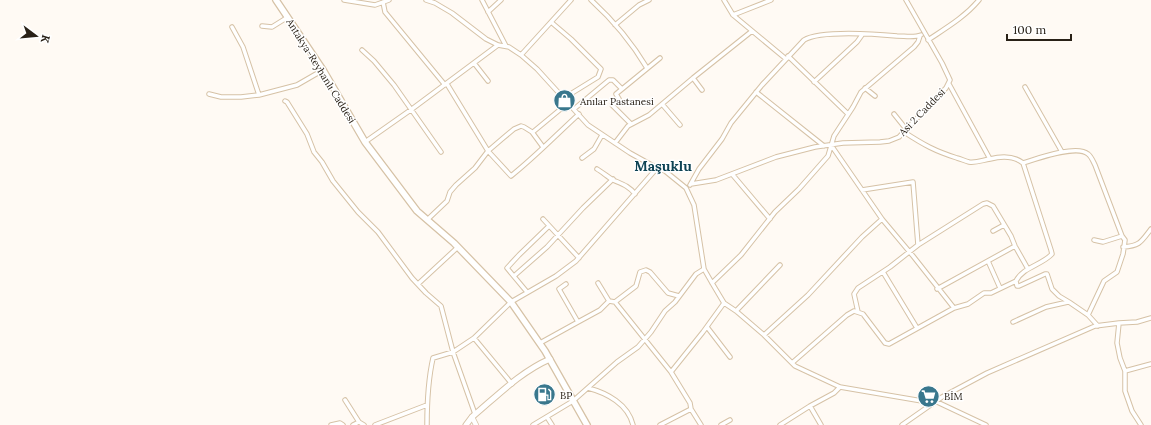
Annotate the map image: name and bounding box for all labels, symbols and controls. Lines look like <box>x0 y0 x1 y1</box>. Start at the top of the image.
street label: Antakya-Reyhanlı Caddesi <box>283 15 359 126</box>
north arrow <box>16 16 56 56</box>
scale bar <box>1007 16 1071 42</box>
text: 100 m <box>1013 22 1046 37</box>
text: K <box>38 33 53 45</box>
street label: Asi 2 Caddesi <box>895 85 948 139</box>
shop icon: Anılar Pastanesi <box>552 88 578 114</box>
place label: Anılar Pastanesi <box>579 95 654 108</box>
district label: Maşuklu <box>634 157 692 175</box>
fuel station icon: BP <box>532 382 558 408</box>
supermarket icon: BİM <box>916 383 942 409</box>
place label: BP <box>560 389 572 402</box>
place label: BİM <box>944 390 963 403</box>

